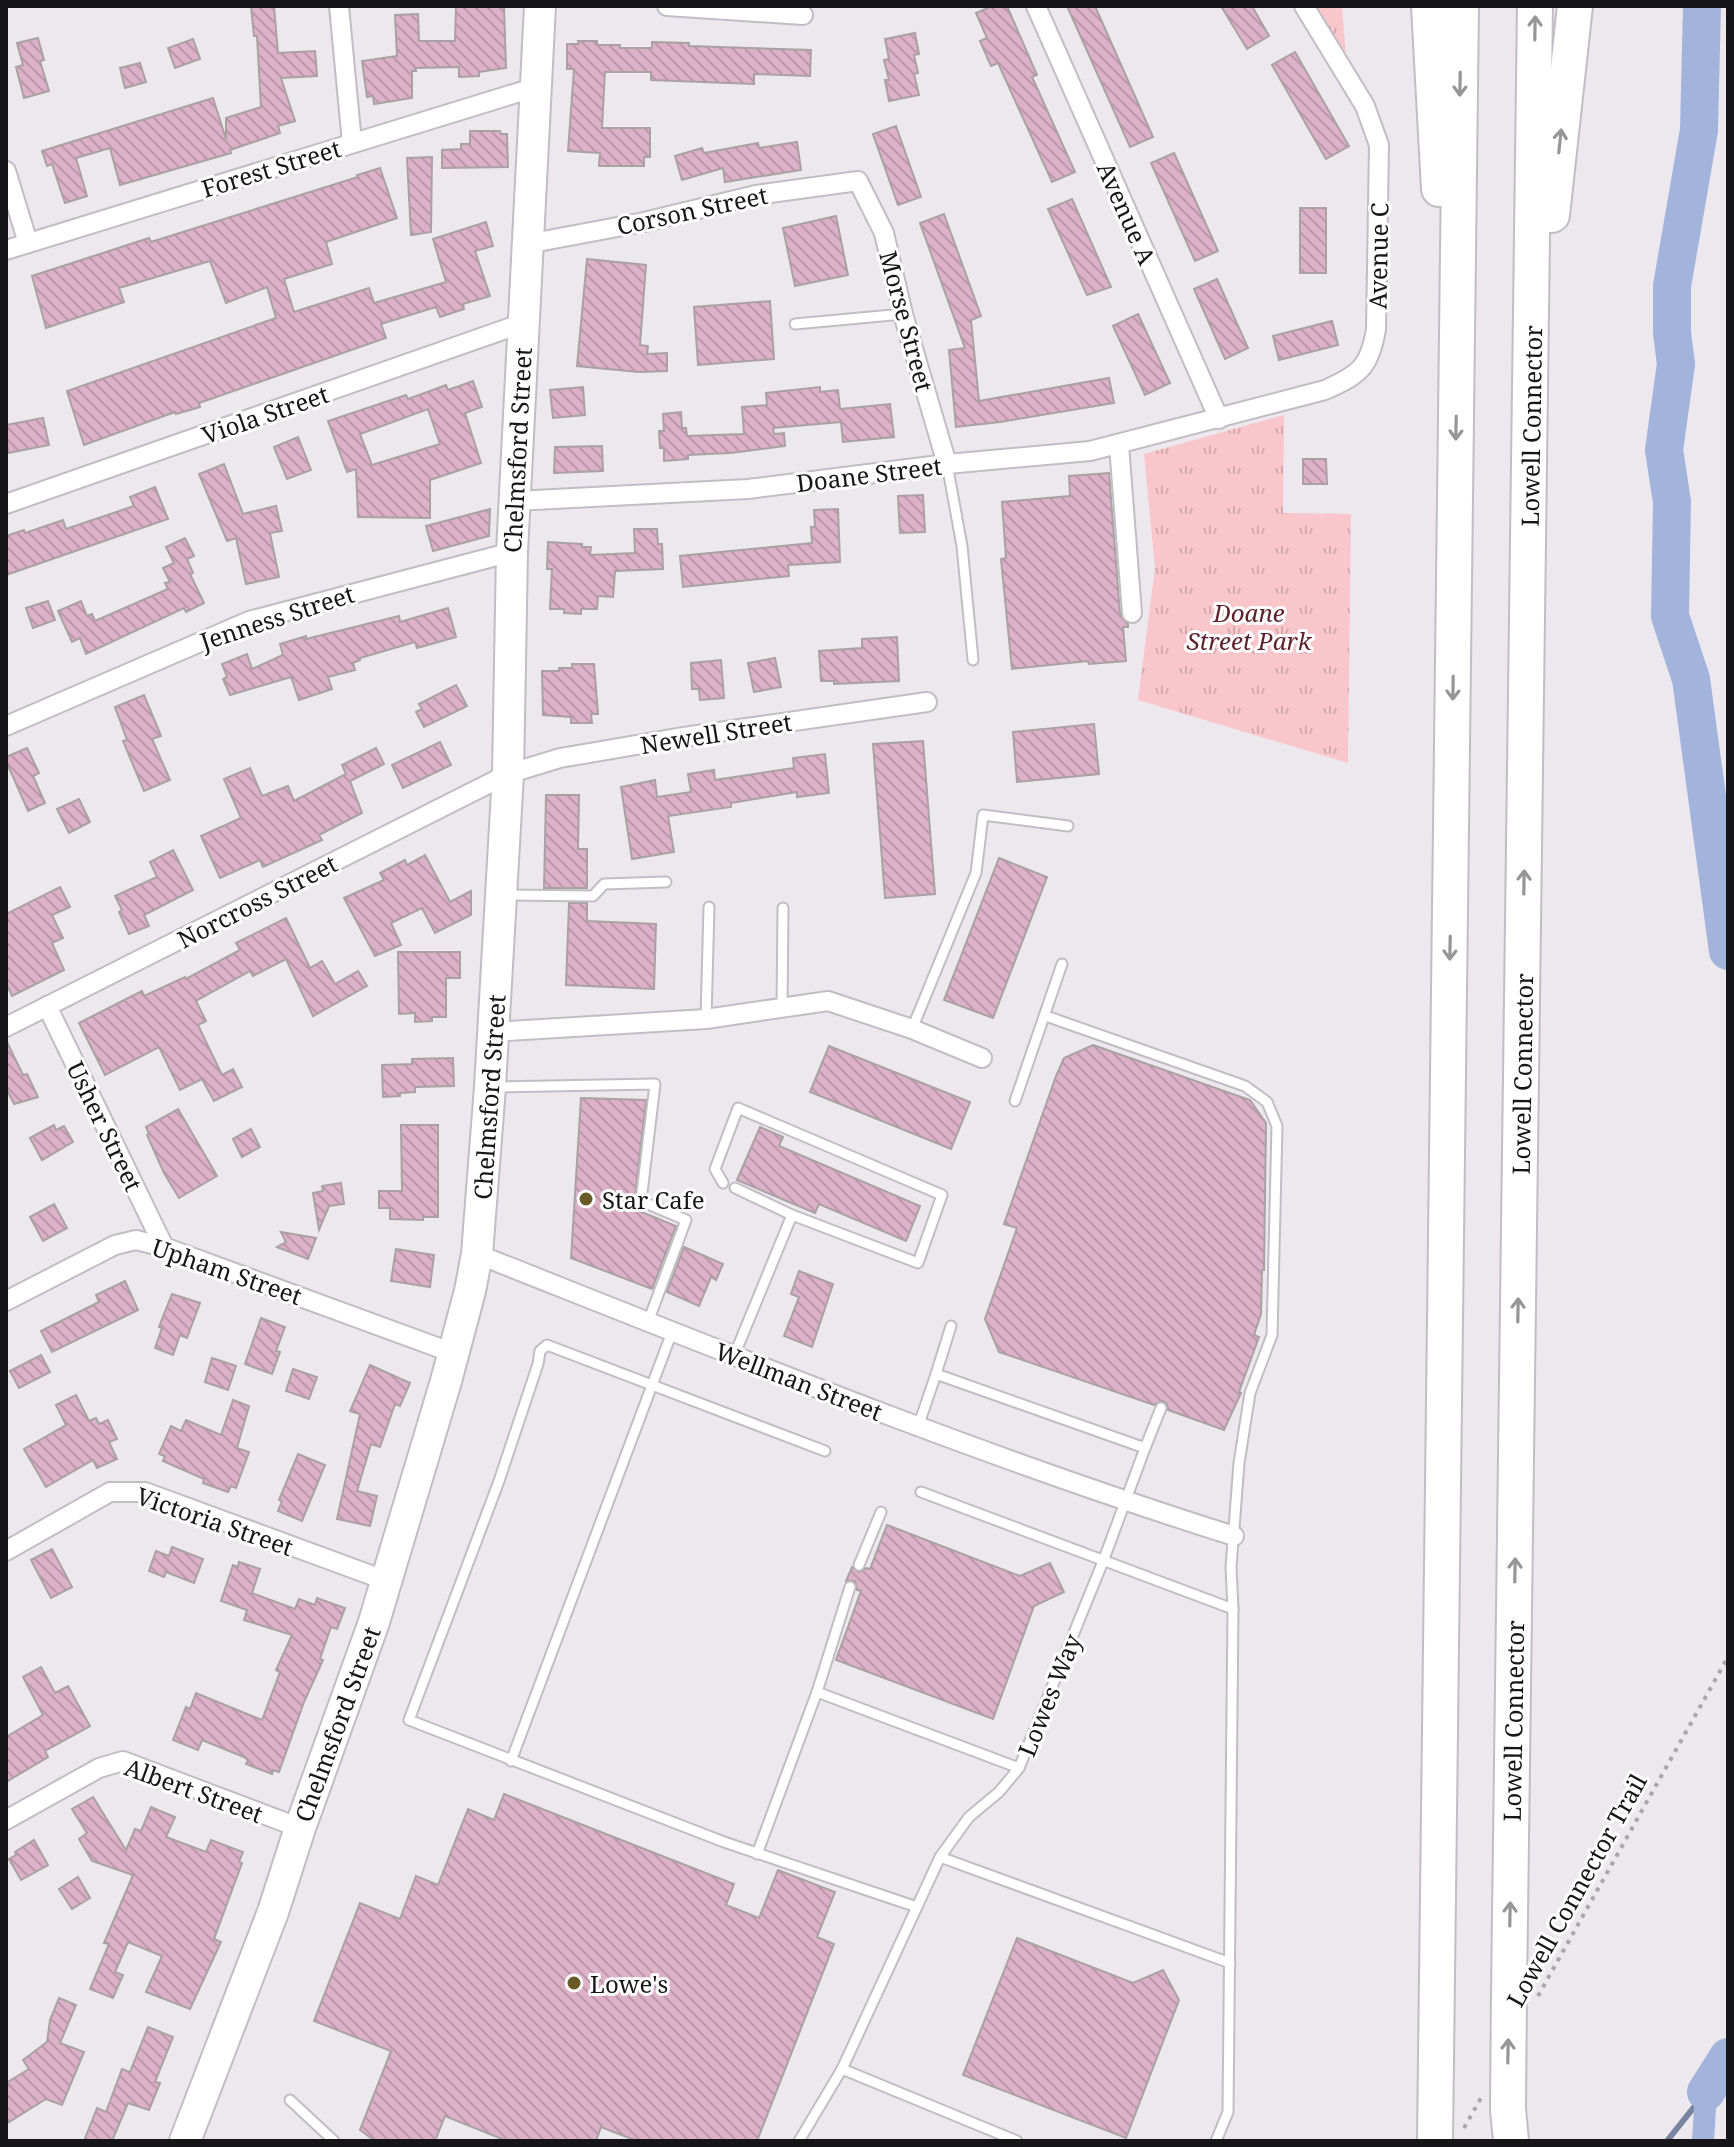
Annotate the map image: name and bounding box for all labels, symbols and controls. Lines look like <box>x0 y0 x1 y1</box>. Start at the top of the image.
one-way arrow <box>1527 15 1543 42</box>
one-way arrow <box>1452 70 1468 97</box>
one-way arrow <box>1553 129 1568 155</box>
street label: Forest Street <box>197 131 345 205</box>
street label: Avenue A <box>1090 157 1164 270</box>
street label: Corson Street <box>614 178 770 242</box>
street label: Avenue C <box>1361 202 1395 310</box>
street label: Morse Street <box>872 247 942 395</box>
street label: Lowell Connector <box>1513 325 1549 527</box>
street label: Chelmsford Street <box>495 346 539 554</box>
street label: Viola Street <box>197 377 333 451</box>
one-way arrow <box>1449 414 1464 441</box>
street label: Doane Street <box>794 449 944 499</box>
street label: Jenness Street <box>195 577 358 658</box>
park label: Doane Street Park <box>1186 596 1313 657</box>
one-way arrow <box>1445 674 1461 701</box>
street label: Newell Street <box>638 705 794 761</box>
street label: Norcross Street <box>171 847 343 955</box>
one-way arrow <box>1517 869 1532 896</box>
one-way arrow <box>1442 934 1458 961</box>
street label: Lowell Connector <box>1504 973 1540 1175</box>
street label: Chelmsford Street <box>465 993 513 1201</box>
street label: Usher Street <box>59 1056 151 1196</box>
place label: Star Cafe <box>602 1183 705 1216</box>
marker: Star Cafe <box>577 1190 595 1208</box>
street label: Upham Street <box>148 1230 306 1312</box>
one-way arrow <box>1511 1297 1526 1324</box>
street label: Wellman Street <box>711 1334 887 1428</box>
street label: Victoria Street <box>132 1479 298 1563</box>
one-way arrow <box>1507 1557 1523 1584</box>
street label: Lowell Connector <box>1495 1620 1531 1822</box>
street label: Chelmsford Street <box>286 1622 388 1826</box>
street label: Lowes Way <box>1009 1628 1089 1761</box>
street label: Albert Street <box>120 1750 268 1830</box>
street label: Lowell Connector Trail <box>1498 1767 1654 2012</box>
one-way arrow <box>1502 1901 1518 1928</box>
place label: Lowe's <box>590 1967 668 2000</box>
marker: Lowe's <box>565 1974 583 1992</box>
one-way arrow <box>1500 2038 1516 2065</box>

